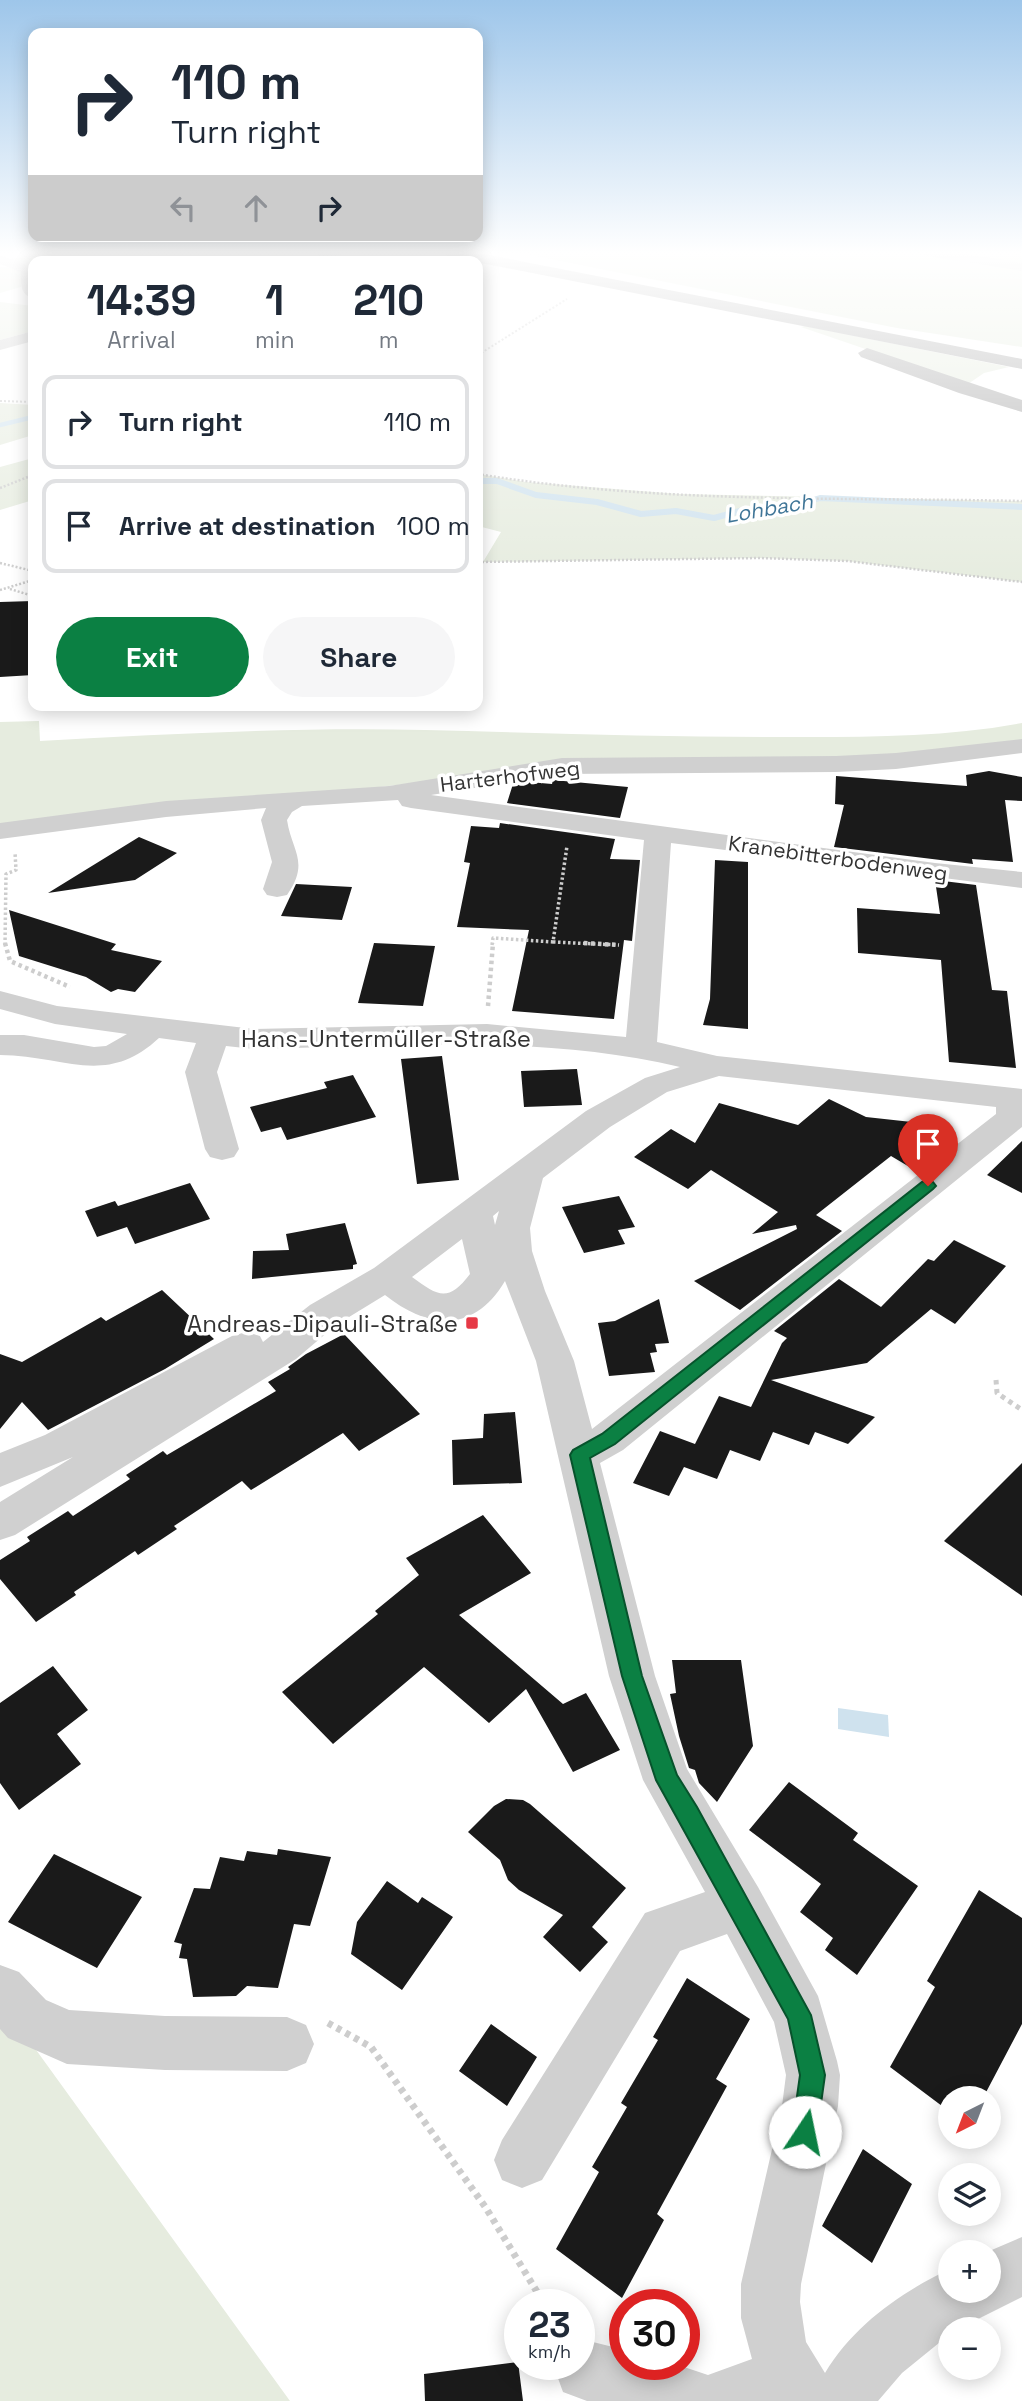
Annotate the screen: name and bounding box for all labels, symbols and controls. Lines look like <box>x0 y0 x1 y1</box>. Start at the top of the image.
text: 110 m <box>171 51 301 113</box>
icon: right <box>56 56 147 147</box>
text: Turn right <box>171 112 321 152</box>
icon: left <box>164 189 202 227</box>
icon: ahead <box>237 189 275 227</box>
icon: right <box>310 189 348 227</box>
text: 14:39 <box>87 274 196 327</box>
text: 1 <box>265 274 284 327</box>
text: 210 <box>353 274 424 327</box>
text: Arrival <box>107 325 176 355</box>
text: min <box>255 325 295 355</box>
text: m <box>379 325 399 355</box>
icon: right <box>60 403 98 441</box>
text: Turn right <box>119 405 243 439</box>
text: 110 m <box>384 405 451 439</box>
water label: Lohbach <box>723 487 816 529</box>
icon: arrive <box>60 507 98 545</box>
text: Arrive at destination <box>119 509 376 543</box>
text: 100 m <box>397 509 470 543</box>
button: Exit <box>56 617 249 697</box>
button: Share <box>263 617 455 697</box>
street label: Harterhofweg <box>439 754 581 798</box>
street label: Kranebitterbodenweg <box>727 829 949 887</box>
street label: Hans-Untermüller-Straße <box>241 1023 531 1054</box>
pin <box>898 1114 958 1186</box>
icon: arrive <box>909 1125 947 1163</box>
place label: Andreas-Dipauli-Straße <box>187 1308 458 1339</box>
marker: Andreas-Dipauli-Straße <box>464 1315 480 1331</box>
north arrow <box>938 2086 1001 2149</box>
map controls <box>938 2086 1001 2380</box>
position arrow <box>768 2095 842 2169</box>
button: layers <box>938 2163 1001 2226</box>
button: + <box>938 2240 1001 2303</box>
speed limit sign: 30 <box>609 2289 700 2380</box>
text: 23 <box>528 2303 571 2347</box>
button: − <box>938 2317 1001 2380</box>
text: km/h <box>528 2340 571 2363</box>

